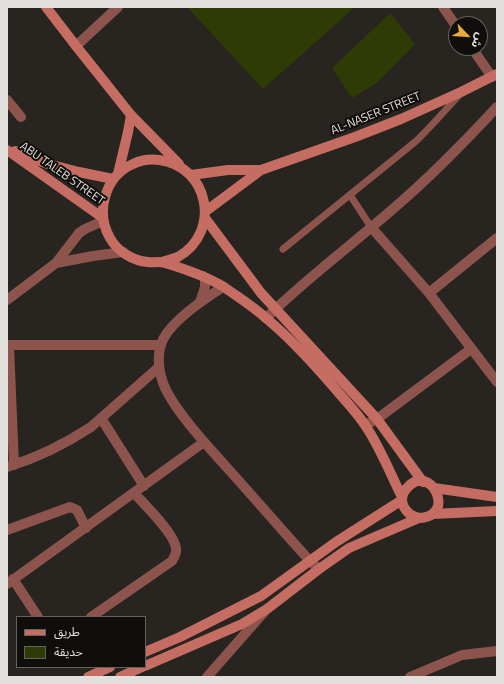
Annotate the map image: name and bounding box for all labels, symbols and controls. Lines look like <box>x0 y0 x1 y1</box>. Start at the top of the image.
north arrow <box>448 16 488 56</box>
text: ش <box>468 30 488 51</box>
street label: AL-NASER STREET <box>329 89 423 139</box>
street label: ABU TALEB STREET <box>17 139 107 209</box>
legend <box>16 616 146 668</box>
text: طريق <box>54 622 80 641</box>
text: حديقة <box>54 642 83 661</box>

